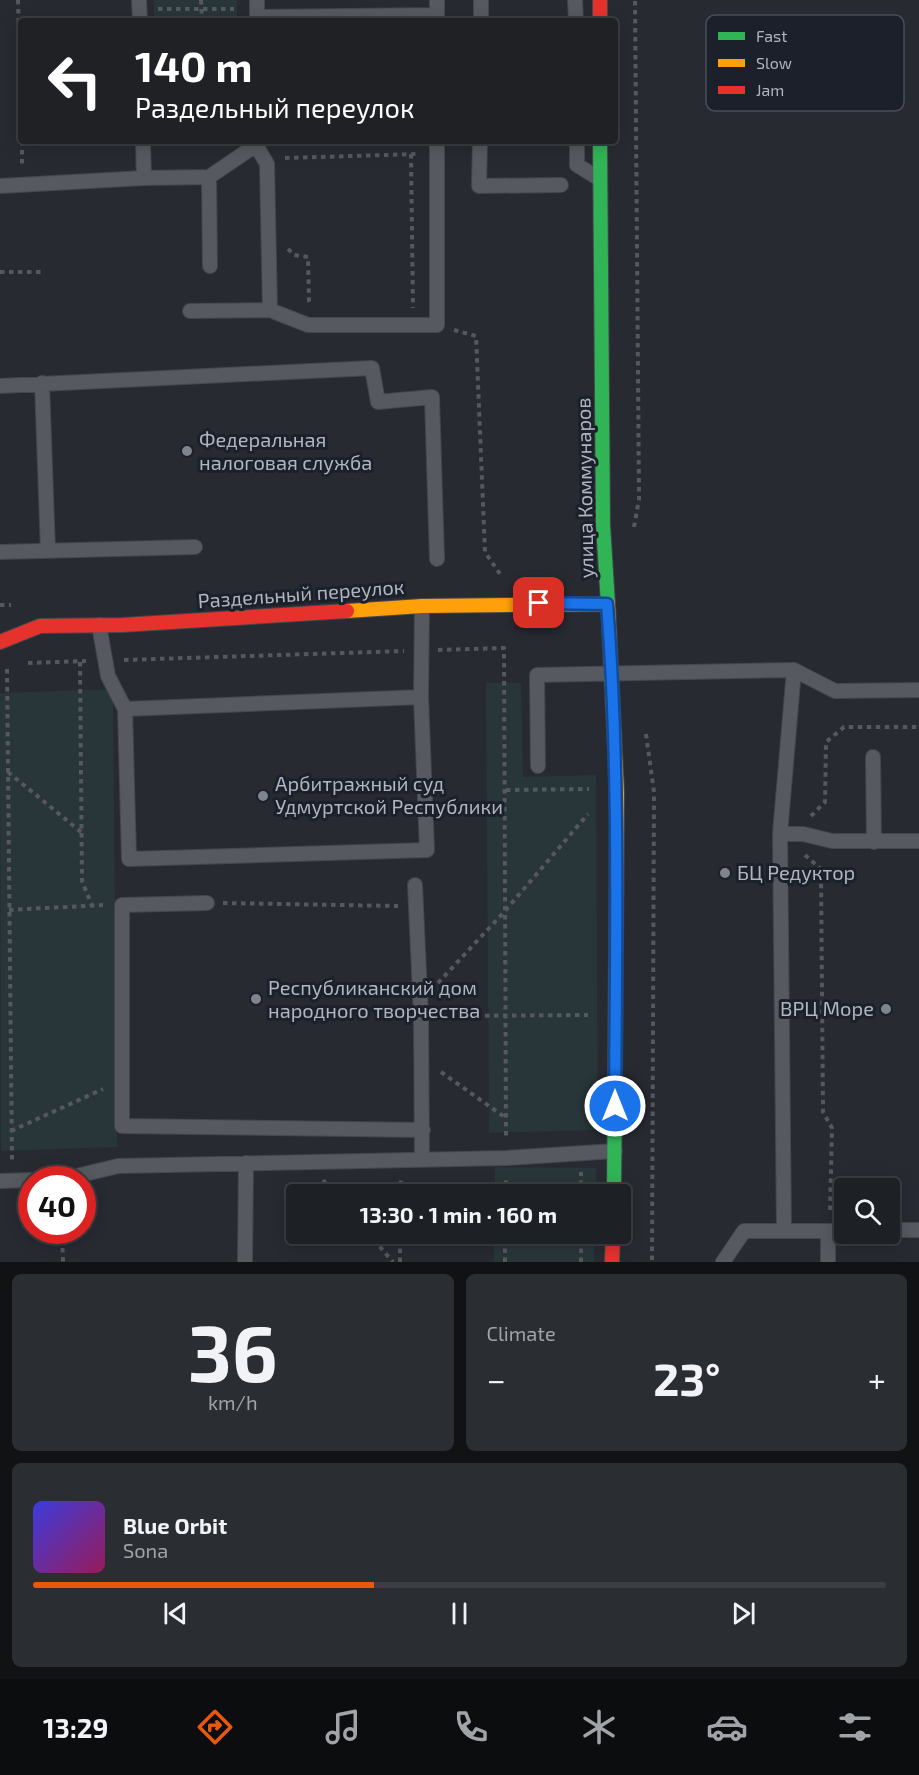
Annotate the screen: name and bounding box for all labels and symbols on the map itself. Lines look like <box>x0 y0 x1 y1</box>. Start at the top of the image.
legend <box>706 15 904 111</box>
text: Fast <box>756 26 787 45</box>
text: Slow <box>756 53 792 72</box>
text: Jam <box>756 80 784 99</box>
street label: улица Коммунаров <box>570 397 599 579</box>
place label: Федеральная налоговая служба <box>199 427 372 475</box>
marker: Федеральная налоговая служба <box>180 444 194 458</box>
street label: Раздельный переулок <box>197 574 405 613</box>
pin <box>513 577 564 628</box>
place label: Арбитражный суд Удмуртской Республики <box>275 771 503 819</box>
marker: Арбитражный суд Удмуртской Республики <box>256 789 270 803</box>
place label: БЦ Редуктор <box>737 860 855 885</box>
marker: БЦ Редуктор <box>718 866 732 880</box>
place label: Республиканский дом народного творчества <box>268 975 480 1022</box>
marker: Республиканский дом народного творчества <box>249 992 263 1006</box>
place label: ВРЦ Море <box>780 996 874 1020</box>
marker: ВРЦ Море <box>879 1002 893 1016</box>
position arrow <box>583 1074 647 1138</box>
speed limit sign: 40 <box>18 1166 96 1244</box>

